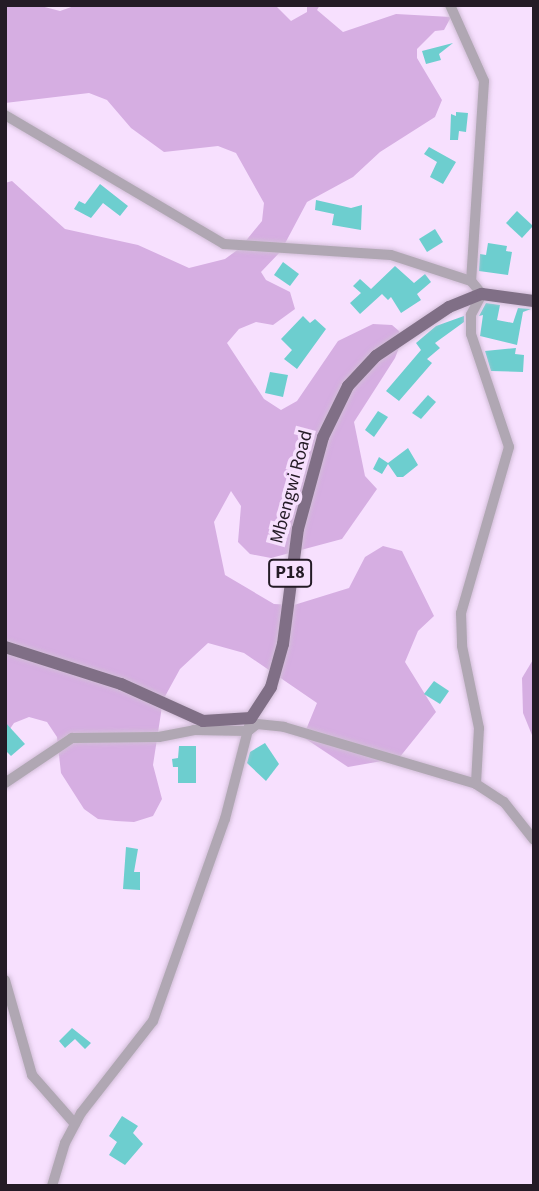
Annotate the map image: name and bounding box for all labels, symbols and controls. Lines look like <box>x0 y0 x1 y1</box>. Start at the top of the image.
street label: Mbengwi Road <box>266 428 318 546</box>
road number: P18 <box>267 558 313 588</box>

